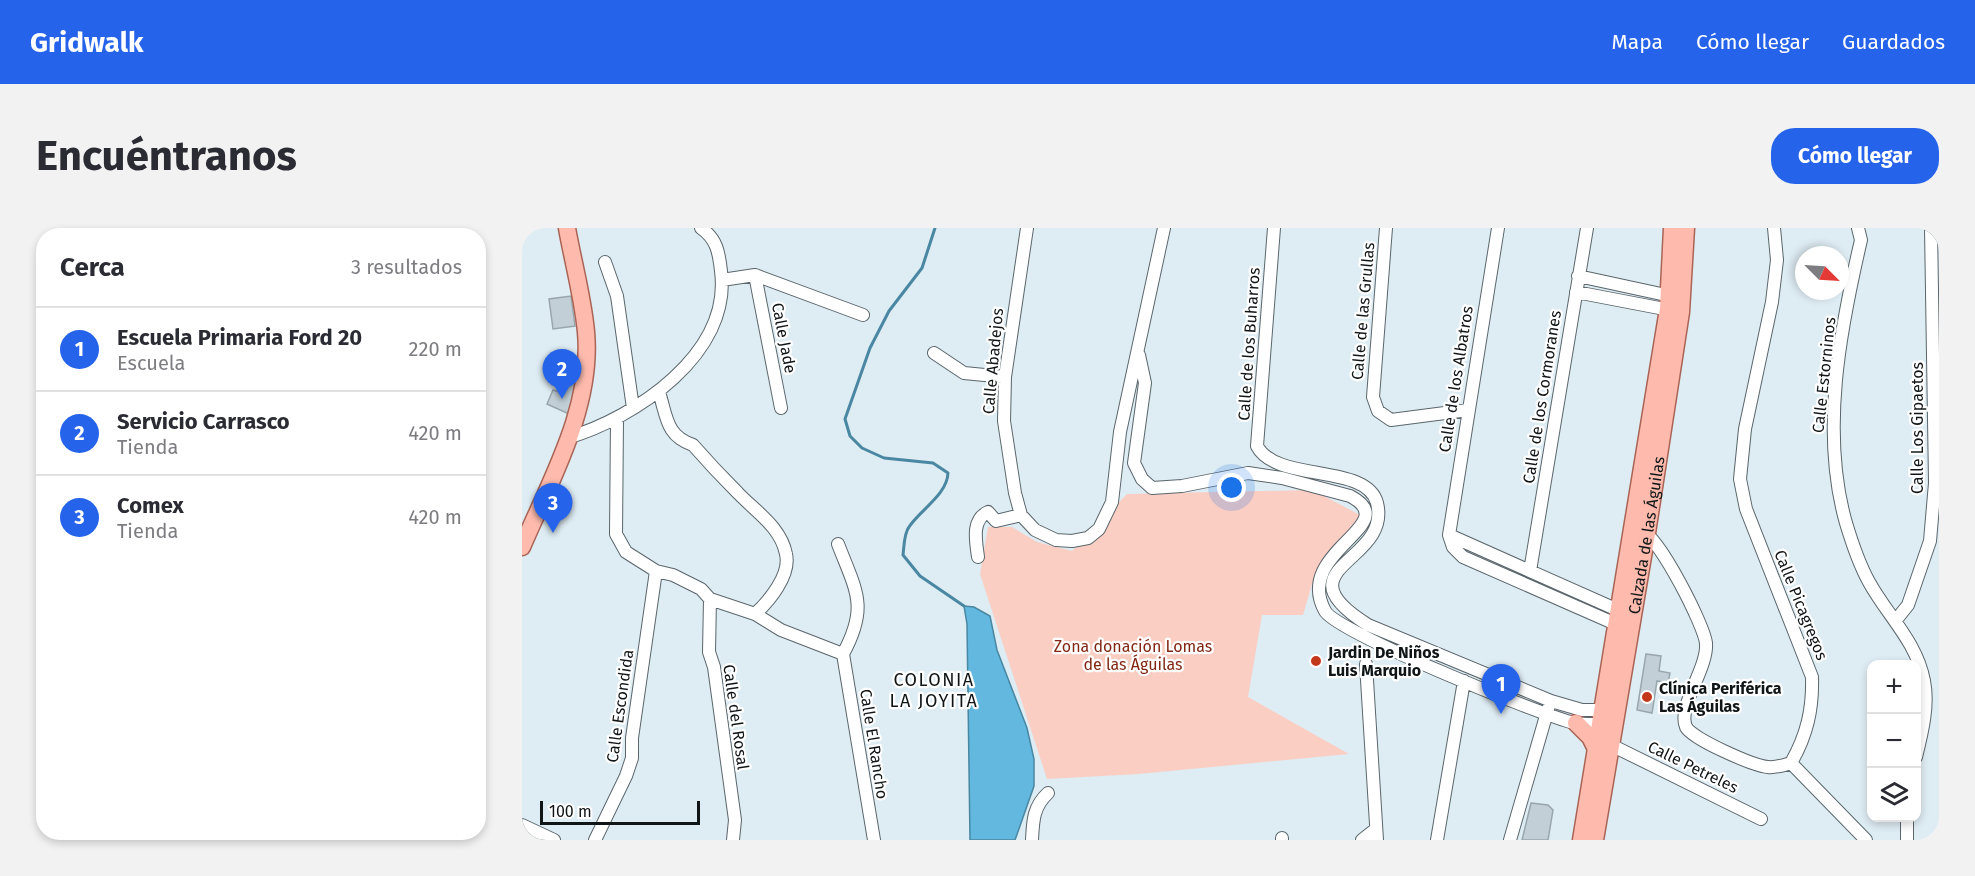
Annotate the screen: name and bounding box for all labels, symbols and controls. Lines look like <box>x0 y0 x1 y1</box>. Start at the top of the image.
text: Gridwalk <box>30 26 143 59</box>
text: Mapa <box>1611 29 1663 55</box>
text: Cómo llegar <box>1696 29 1809 55</box>
text: Guardados <box>1842 29 1945 55</box>
button: Cómo llegar <box>1771 128 1939 184</box>
text: Encuéntranos <box>36 131 297 181</box>
street label: Calle de las Grullas <box>1348 241 1378 381</box>
north arrow <box>1795 246 1849 300</box>
text: Cerca <box>60 252 125 283</box>
text: 3 resultados <box>351 255 462 279</box>
street label: Calle de los Buharros <box>1234 267 1264 421</box>
street label: Calle Jade <box>768 301 800 375</box>
street label: Calle de los Albatros <box>1435 304 1477 454</box>
street label: Calle Abadejos <box>979 307 1007 415</box>
street label: Calle de los Cormoranes <box>1519 309 1565 485</box>
street label: Calle Estorninos <box>1808 316 1840 434</box>
text: Escuela Primaria Ford 20 <box>117 324 362 351</box>
text: 1 <box>75 337 84 361</box>
text: 220 m <box>409 337 462 361</box>
pin: 2 <box>542 350 582 399</box>
text: Escuela <box>117 351 185 375</box>
street label: Calle Los Gipaetos <box>1908 362 1927 494</box>
text: Servicio Carrasco <box>117 408 290 435</box>
text: 2 <box>74 421 85 445</box>
text: 420 m <box>408 421 462 445</box>
text: Tienda <box>117 435 178 459</box>
street label: Calzada de las Águilas <box>1624 455 1668 616</box>
your location <box>1217 473 1246 502</box>
pin: 3 <box>534 484 573 533</box>
text: Comex <box>117 492 184 519</box>
text: 3 <box>74 505 85 529</box>
text: 420 m <box>408 505 462 529</box>
text: Tienda <box>117 519 178 543</box>
street label: Calle Picagregos <box>1770 547 1832 663</box>
park label: Zona donación Lomas de las Águilas <box>1054 637 1212 674</box>
place label: Jardin De Niños Luis Marquio <box>1327 643 1440 680</box>
street label: Calle Escondida <box>603 648 637 764</box>
marker: Jardin De Niños Luis Marquio <box>1309 654 1323 668</box>
map controls <box>1867 660 1921 822</box>
button: + <box>1867 660 1921 714</box>
street label: Calle del Rosal <box>719 663 753 771</box>
pin: 1 <box>1482 664 1520 714</box>
district label: COLONIA LA JOYITA <box>890 669 978 712</box>
place label: Clínica Periférica Las Águilas <box>1659 679 1782 716</box>
street label: Calle El Rancho <box>856 688 892 800</box>
marker: Clínica Periférica Las Águilas <box>1640 690 1654 704</box>
button: − <box>1867 714 1921 768</box>
street label: Calle Petreles <box>1645 737 1741 797</box>
button: layers <box>1867 768 1921 822</box>
scale bar <box>540 798 700 826</box>
text: 100 m <box>549 802 592 821</box>

